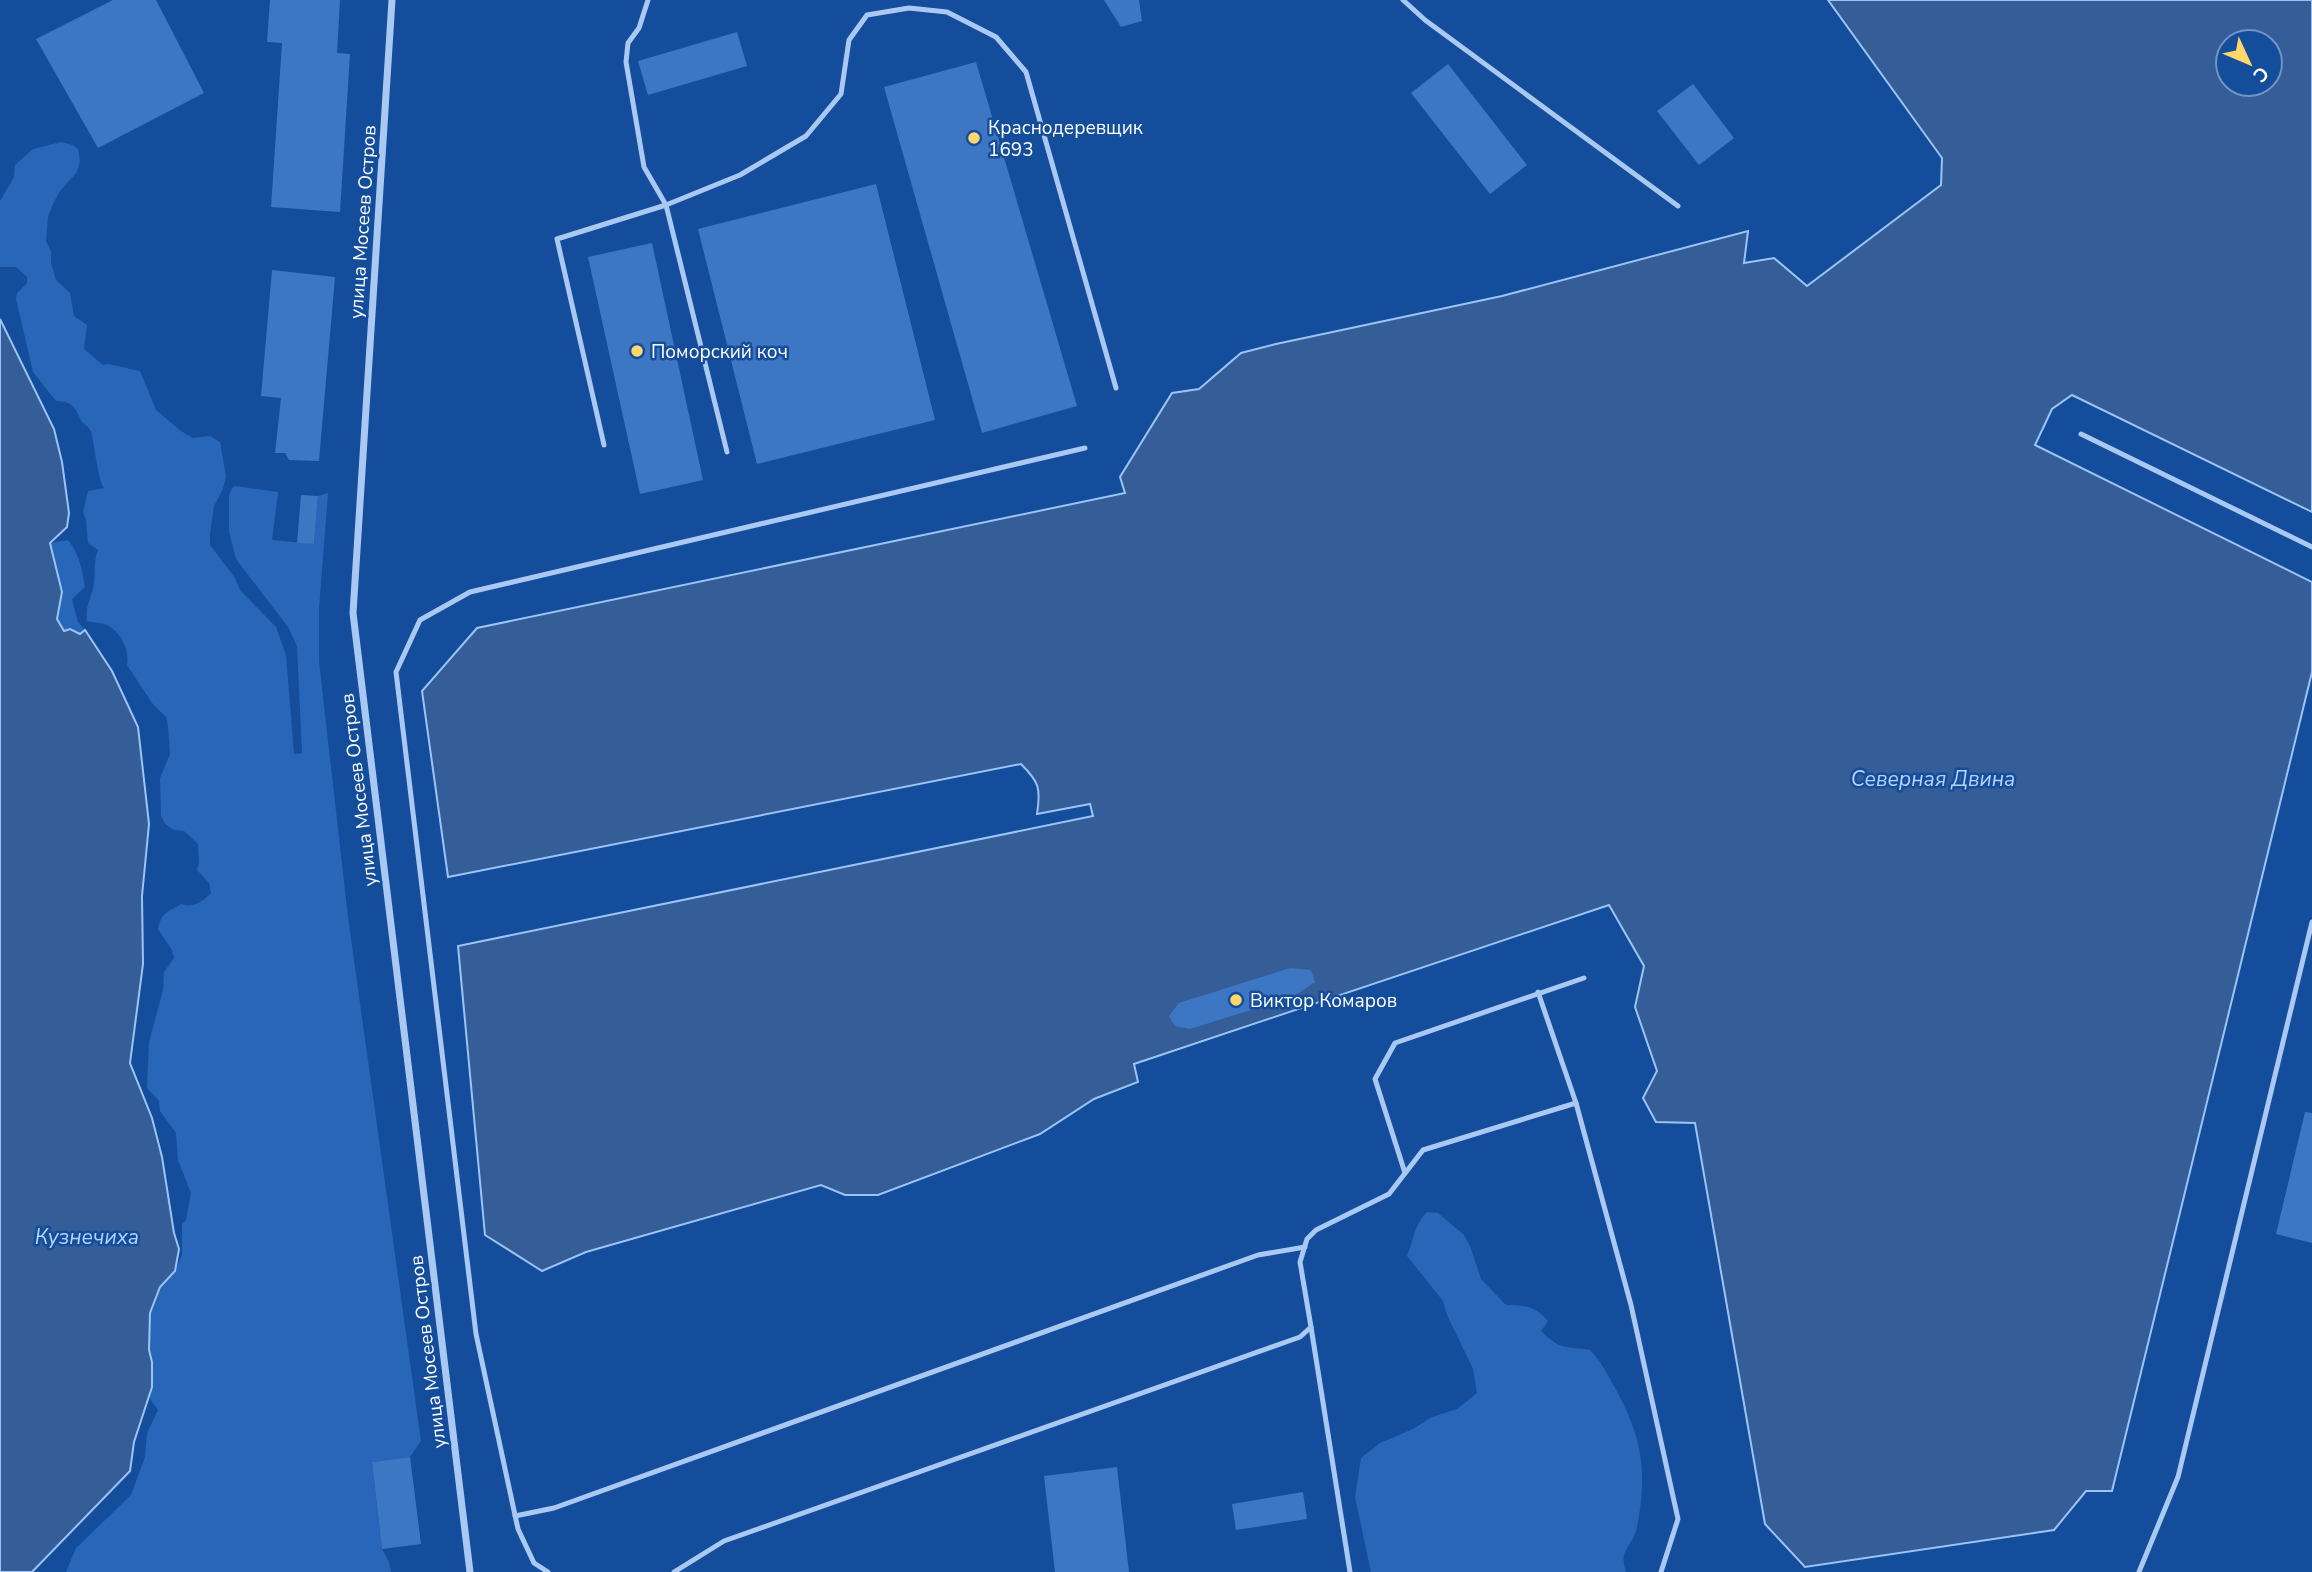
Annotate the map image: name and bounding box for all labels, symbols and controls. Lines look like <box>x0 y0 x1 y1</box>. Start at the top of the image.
north arrow <box>2214 28 2284 98</box>
text: С <box>2247 60 2274 88</box>
place label: Краснодеревщик 1693 <box>988 115 1143 163</box>
street label: улица Мосеев Остров <box>343 124 383 320</box>
marker: Краснодеревщик 1693 <box>966 130 982 146</box>
place label: Поморский коч <box>651 339 788 365</box>
marker: Поморский коч <box>629 343 645 359</box>
street label: улица Мосеев Остров <box>334 692 384 888</box>
water label: Северная Двина <box>1851 765 2015 793</box>
place label: Виктор Комаров <box>1250 988 1397 1014</box>
marker: Виктор Комаров <box>1228 992 1244 1008</box>
water label: Кузнечиха <box>35 1223 139 1251</box>
street label: улица Мосеев Остров <box>403 1254 453 1450</box>

